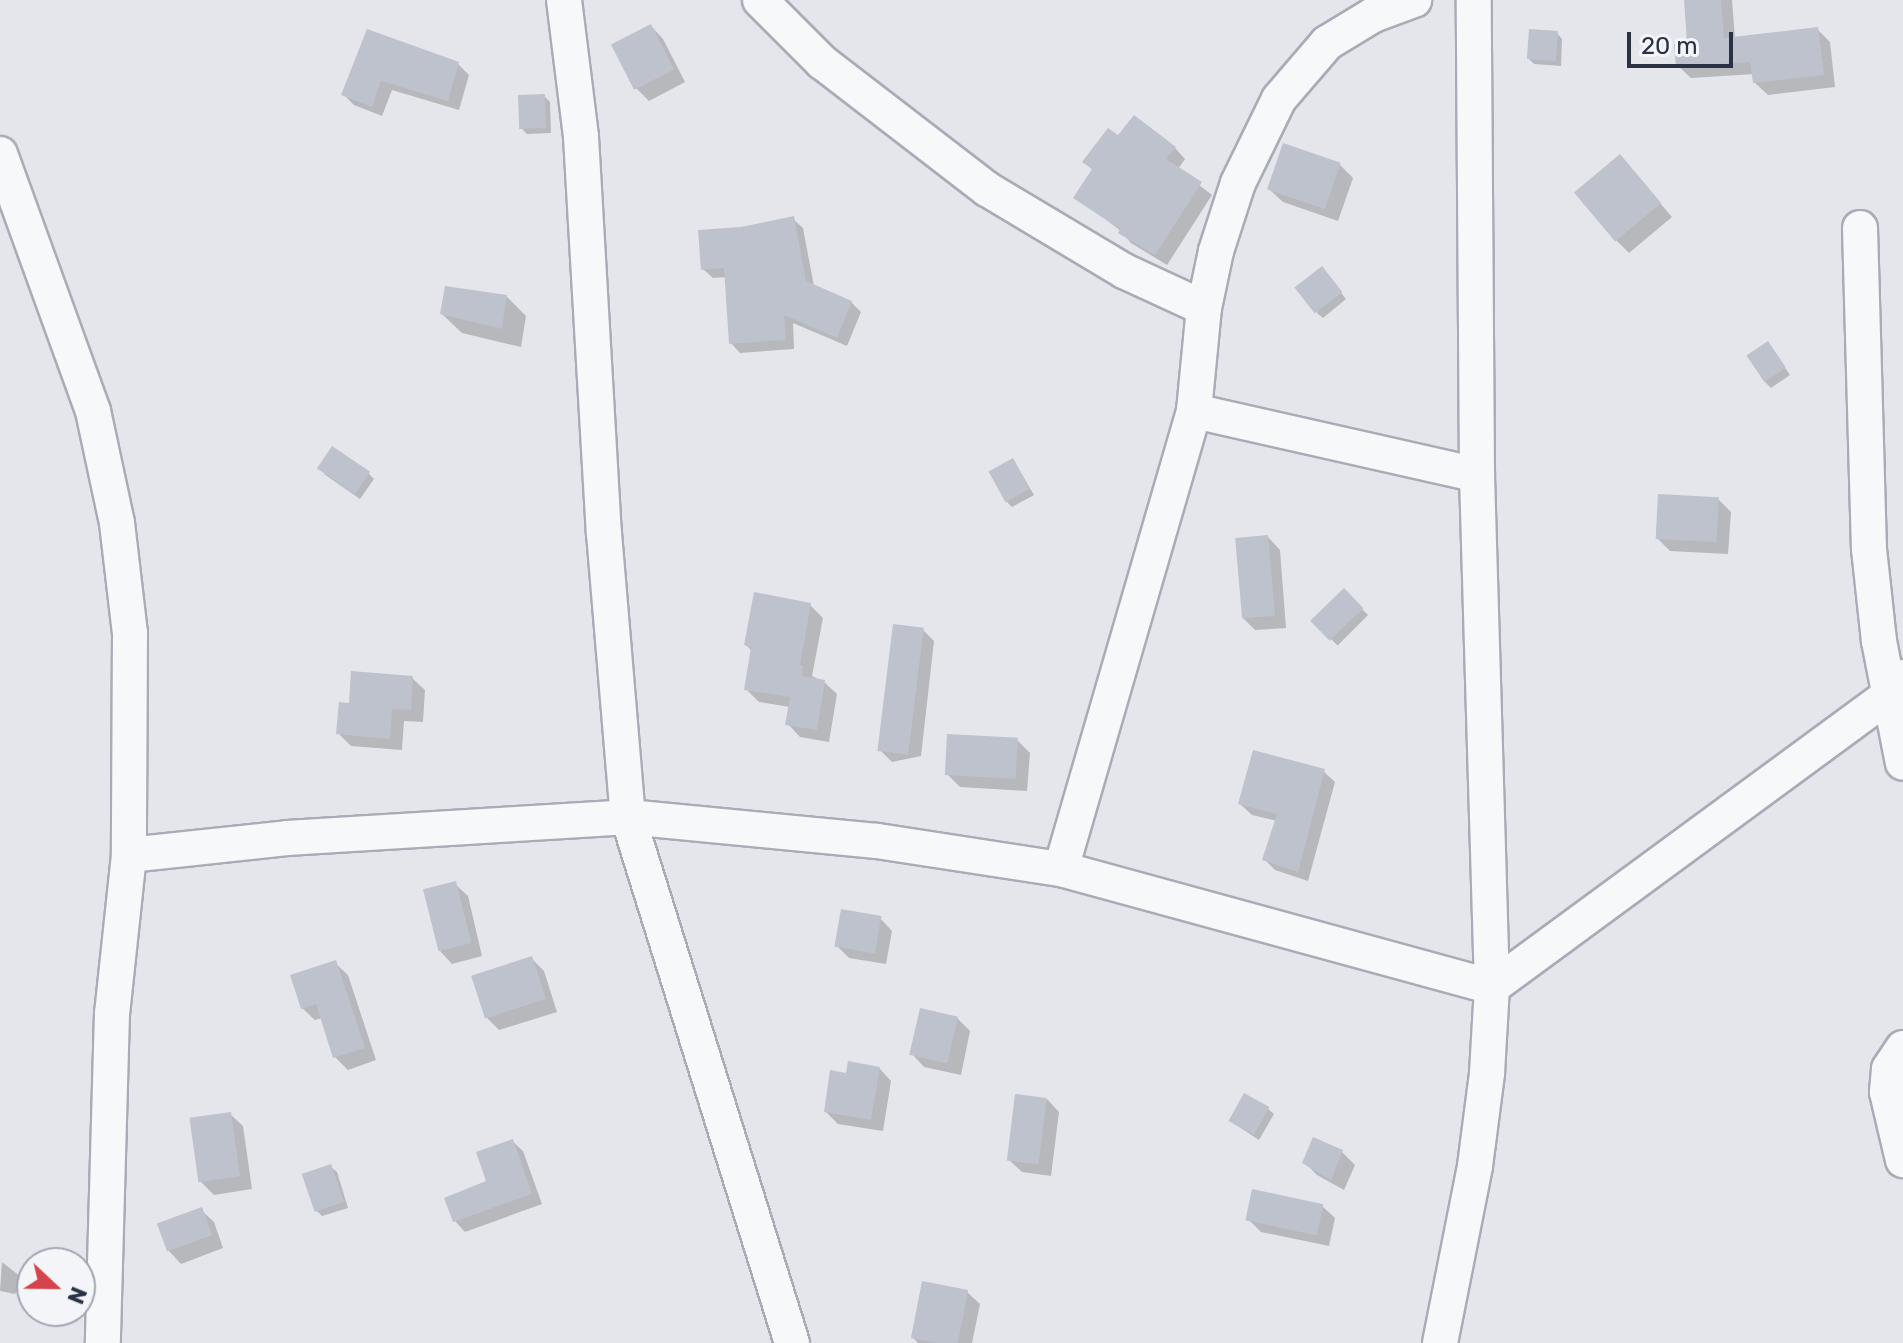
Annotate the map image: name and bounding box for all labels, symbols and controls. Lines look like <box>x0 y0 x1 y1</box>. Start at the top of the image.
scale bar <box>1631 16 1737 66</box>
text: 20 m <box>1641 32 1698 60</box>
north arrow <box>16 1247 96 1327</box>
text: N <box>61 1283 92 1308</box>

